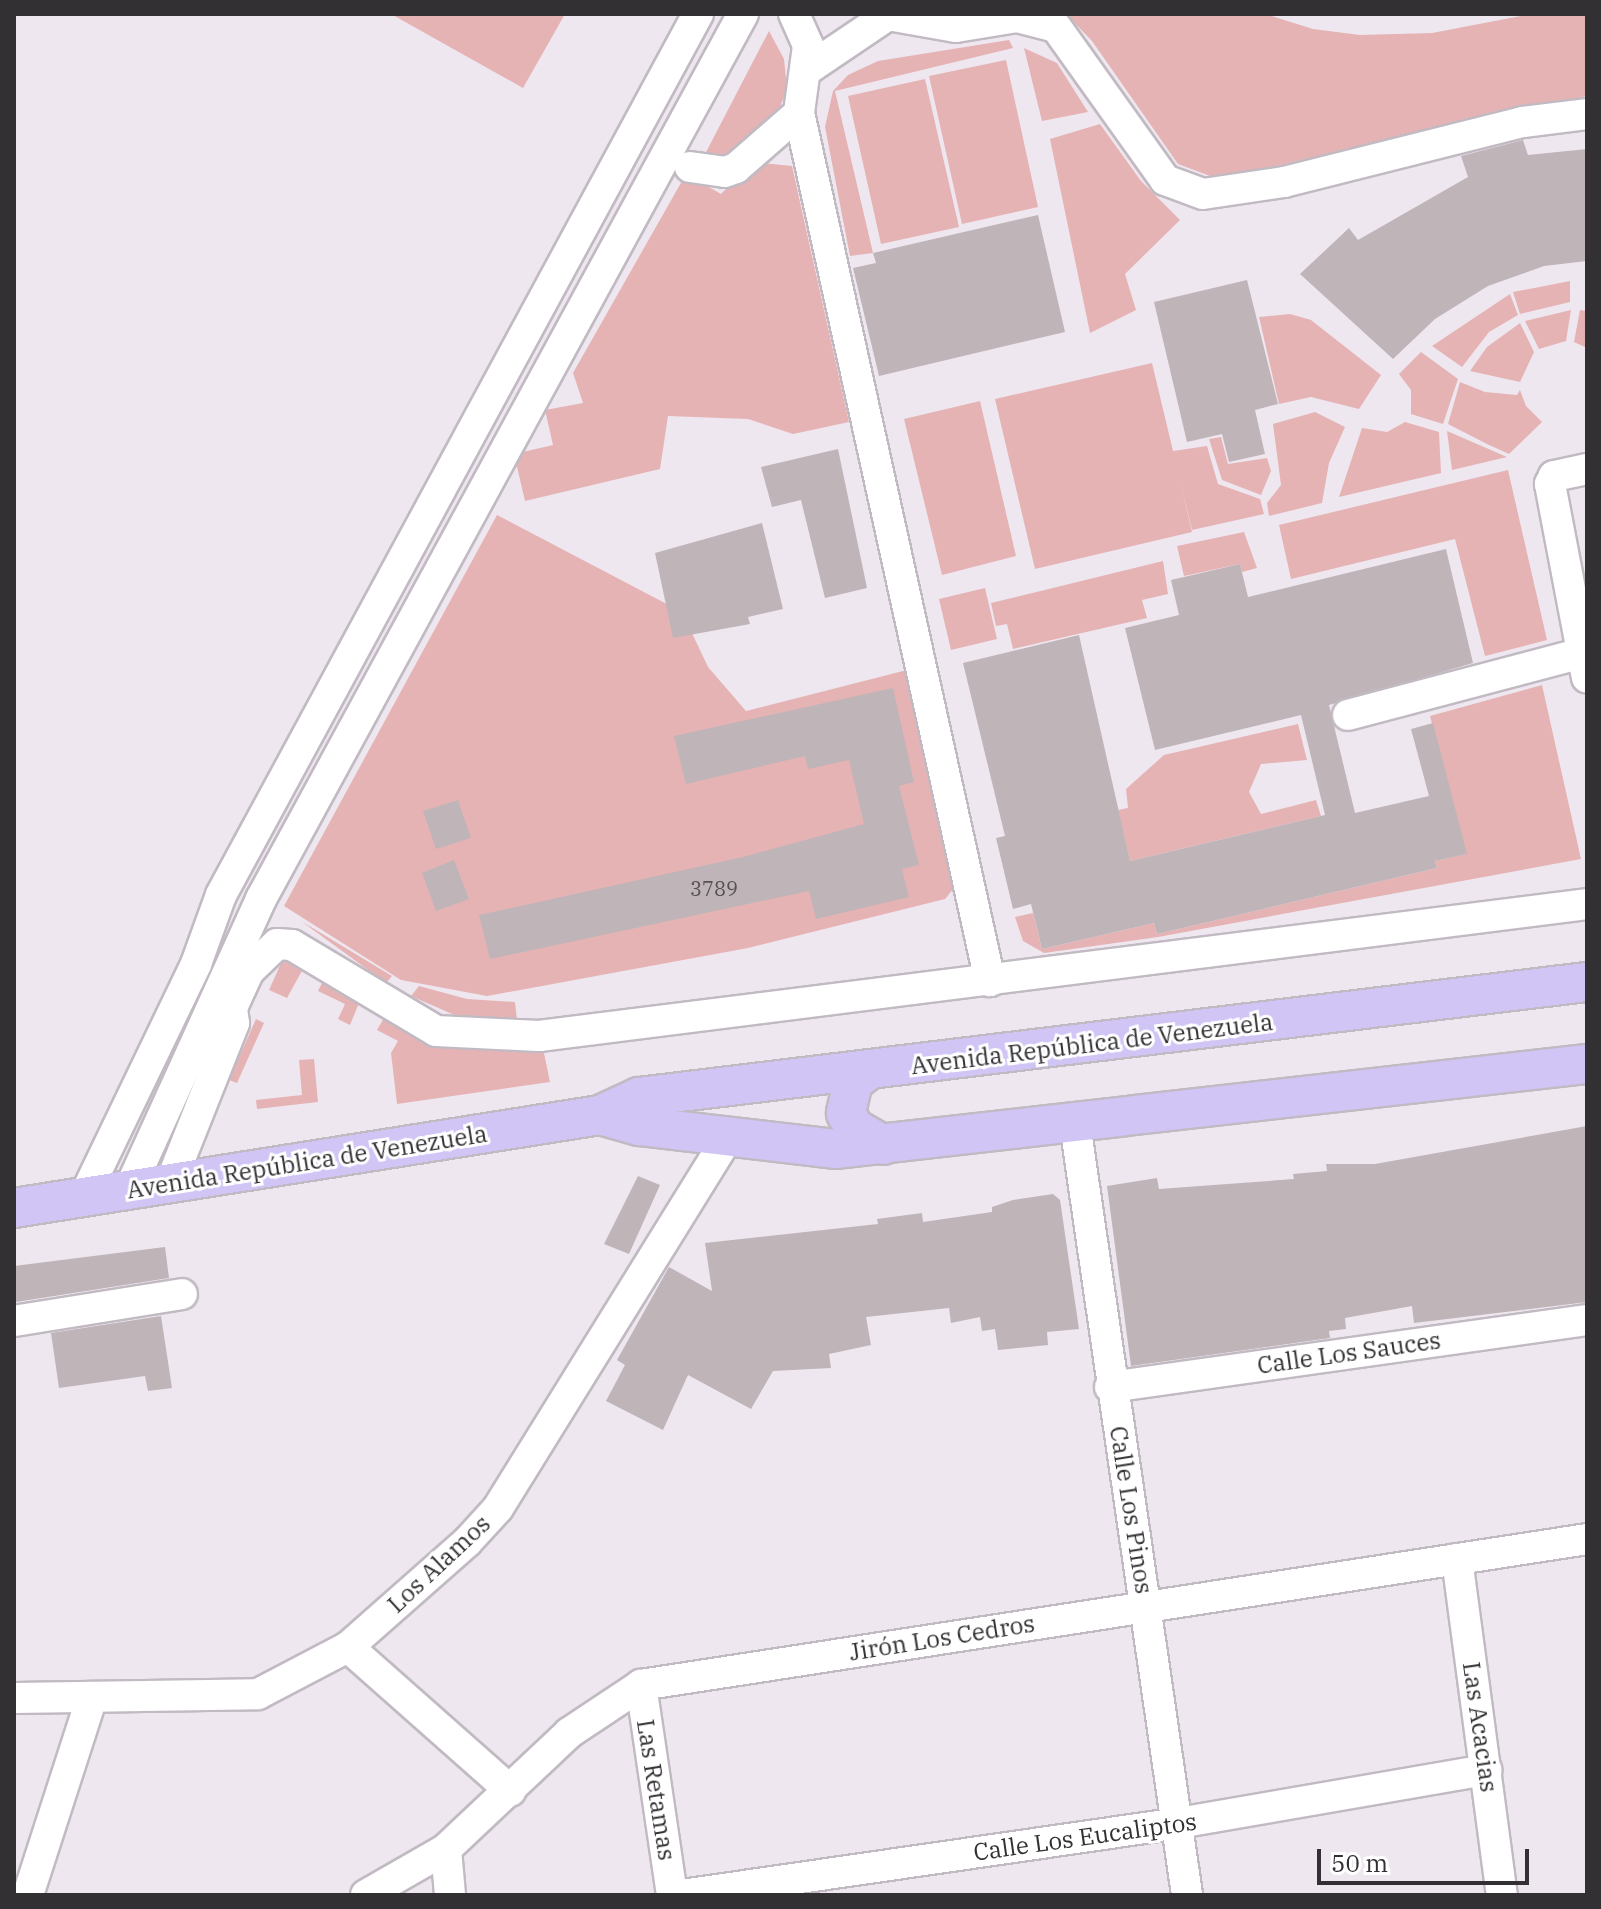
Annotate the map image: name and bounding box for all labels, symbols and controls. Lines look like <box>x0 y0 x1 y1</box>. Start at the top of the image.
house number: 3789 <box>690 876 738 900</box>
street label: Avenida República de Venezuela <box>909 1007 1275 1081</box>
street label: Avenida República de Venezuela <box>125 1119 489 1205</box>
street label: Calle Los Sauces <box>1255 1326 1443 1380</box>
street label: Calle Los Pinos <box>1104 1424 1158 1596</box>
street label: Los Alamos <box>382 1509 496 1619</box>
street label: Jirón Los Cedros <box>847 1609 1037 1667</box>
street label: Las Acacias <box>1457 1660 1503 1794</box>
street label: Las Retamas <box>631 1717 681 1863</box>
street label: Calle Los Eucaliptos <box>971 1807 1199 1867</box>
scale bar <box>1321 1833 1533 1883</box>
text: 50 m <box>1331 1847 1388 1879</box>

